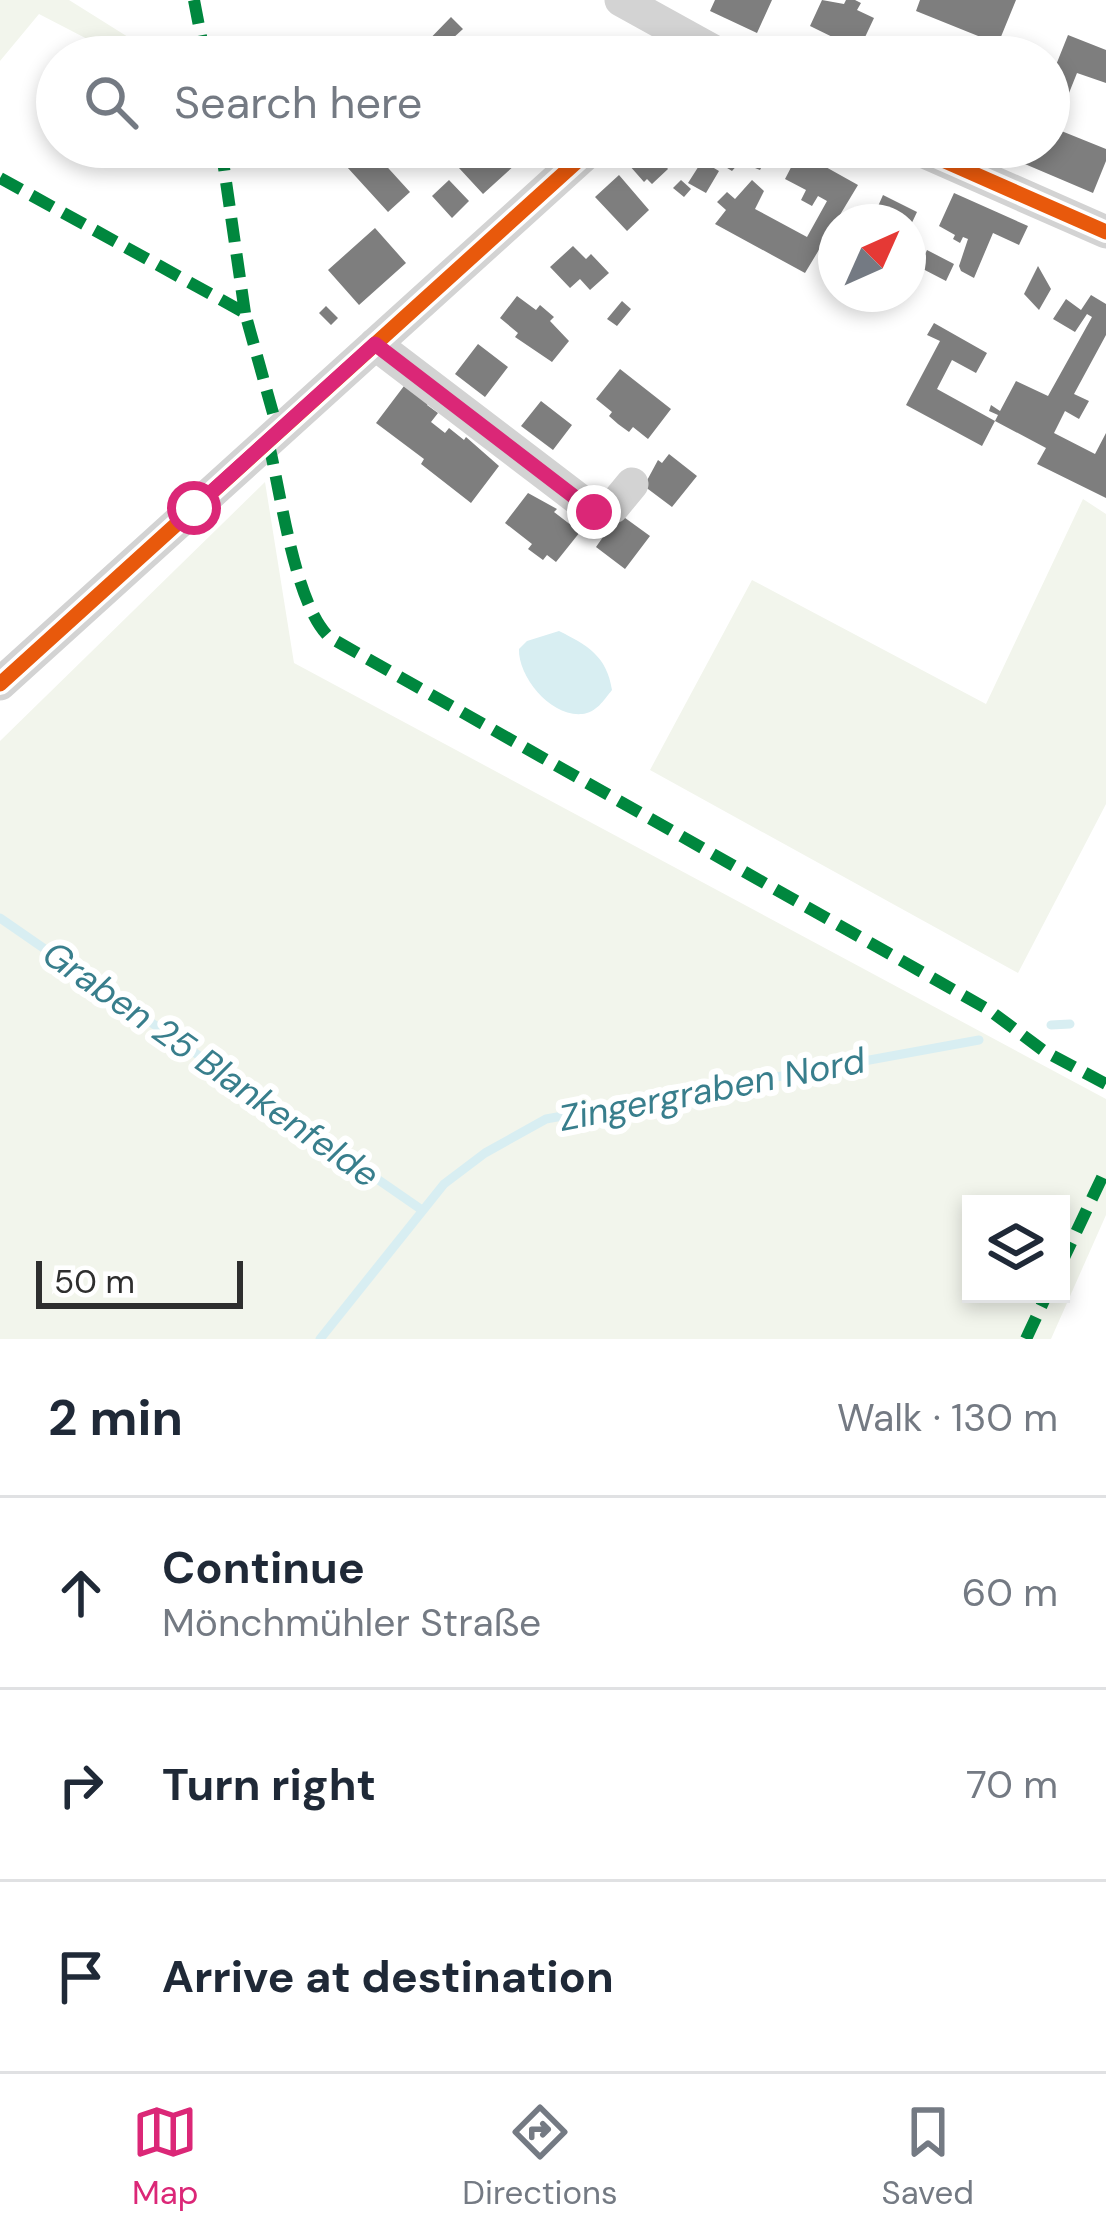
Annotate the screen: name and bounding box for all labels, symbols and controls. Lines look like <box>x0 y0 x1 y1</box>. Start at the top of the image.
search box <box>36 36 1070 168</box>
icon: search <box>78 69 144 135</box>
text: Search here <box>174 73 422 132</box>
north arrow <box>818 204 926 312</box>
route start <box>167 481 221 535</box>
route end <box>567 485 621 539</box>
water label: Graben 25 Blankenfelde <box>34 930 388 1198</box>
water label: Zingergraben Nord <box>555 1036 869 1142</box>
map controls <box>962 1195 1070 1303</box>
button: layers <box>962 1195 1070 1303</box>
scale bar <box>36 1255 243 1308</box>
text: 50 m <box>54 1260 135 1303</box>
text: 2 min <box>48 1384 183 1451</box>
text: Walk · 130 m <box>837 1392 1058 1443</box>
text: Continue <box>162 1538 365 1597</box>
icon: ahead <box>48 1560 114 1626</box>
text: 60 m <box>962 1567 1058 1618</box>
text: Mönchmühler Straße <box>162 1597 541 1648</box>
icon: right <box>48 1752 114 1818</box>
text: Turn right <box>162 1755 376 1814</box>
text: 70 m <box>966 1759 1058 1810</box>
icon: arrive <box>48 1944 114 2010</box>
text: Arrive at destination <box>162 1947 614 2006</box>
tab: Map <box>132 2099 198 2214</box>
tab: Directions <box>462 2099 618 2214</box>
tab: Saved <box>882 2099 974 2214</box>

